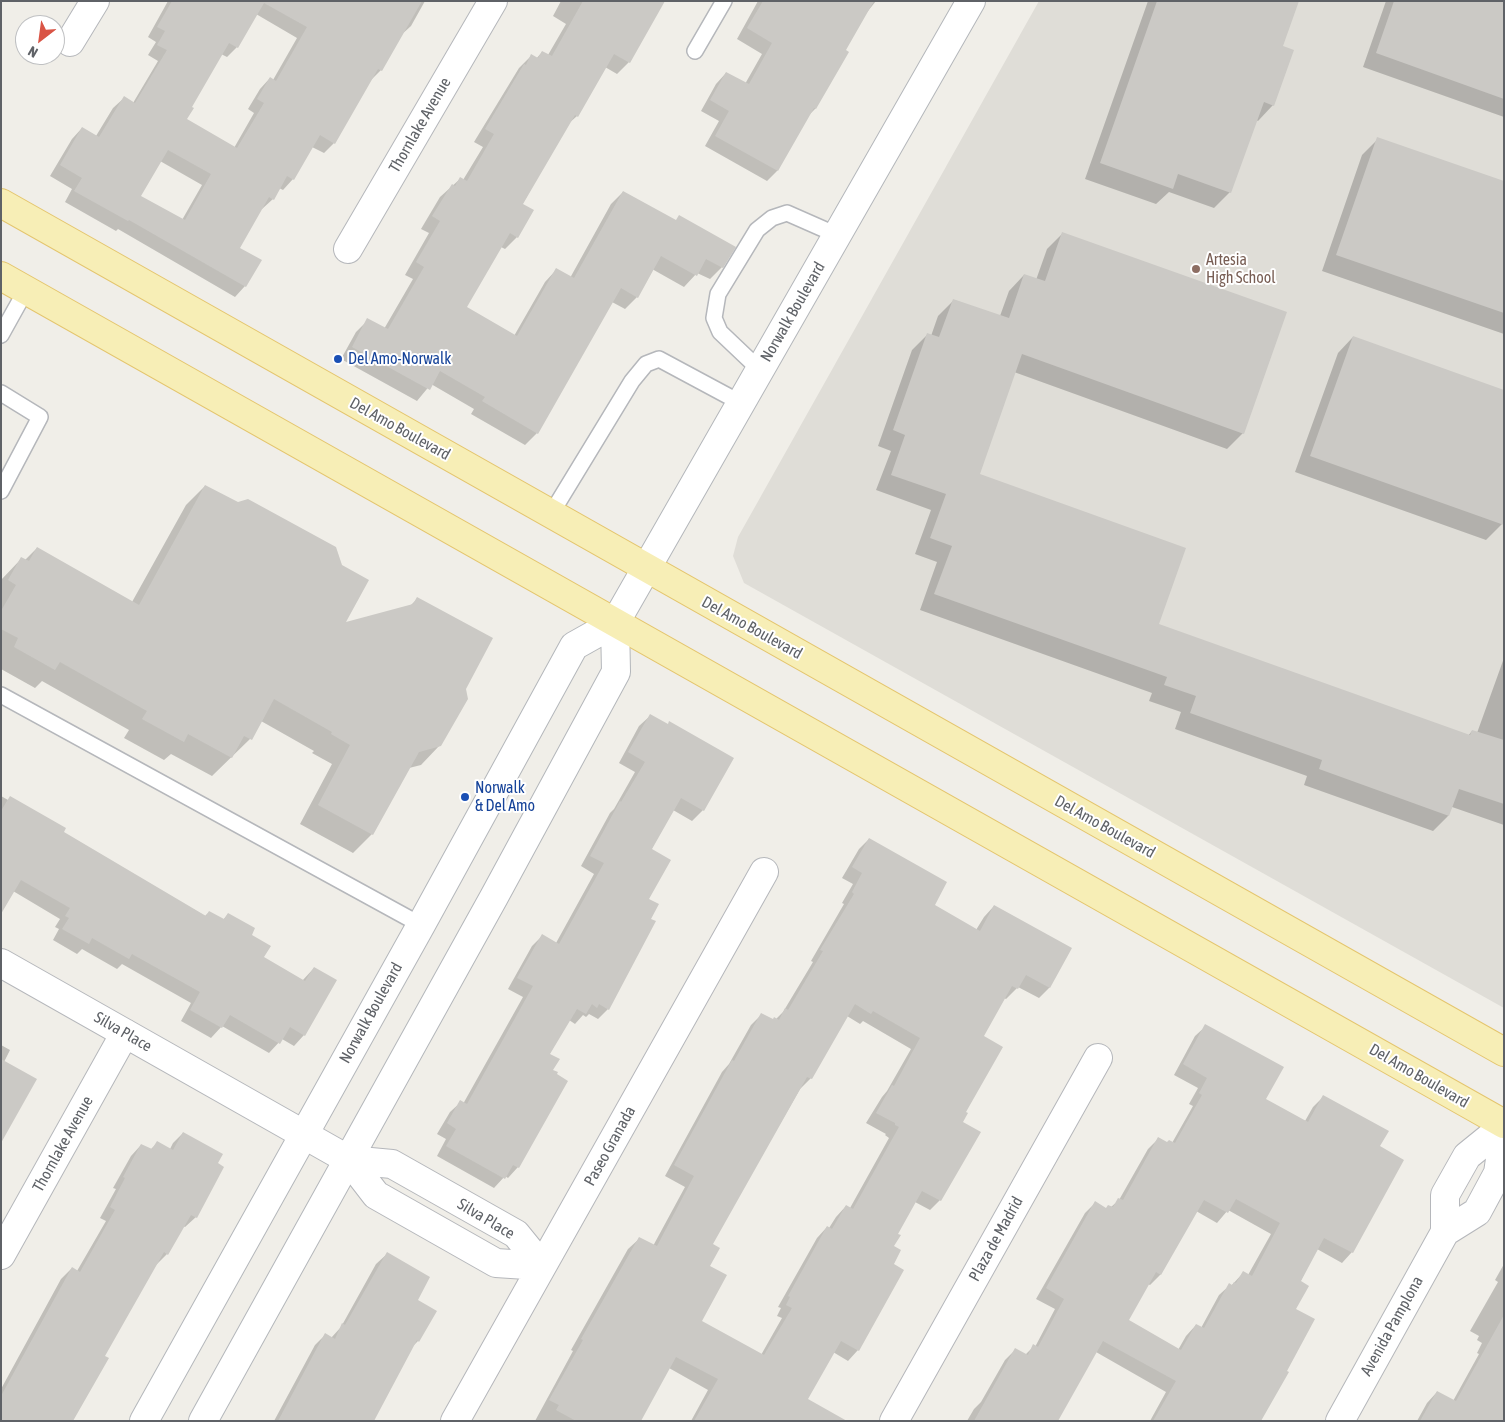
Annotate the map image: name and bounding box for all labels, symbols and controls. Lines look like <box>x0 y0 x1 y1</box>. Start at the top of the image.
north arrow <box>15 15 65 65</box>
text: N <box>25 43 41 61</box>
street label: Thornlake Avenue <box>385 74 455 176</box>
place label: Artesia High School <box>1206 250 1275 288</box>
street label: Norwalk Boulevard <box>757 259 829 365</box>
marker: Artesia High School <box>1190 263 1202 275</box>
place label: Del Amo-Norwalk <box>348 349 451 369</box>
marker: Del Amo-Norwalk <box>332 353 344 365</box>
street label: Del Amo Boulevard <box>346 393 454 465</box>
street label: Del Amo Boulevard <box>698 592 806 664</box>
place label: Norwalk & Del Amo <box>475 778 535 816</box>
marker: Norwalk & Del Amo <box>459 791 471 803</box>
street label: Del Amo Boulevard <box>1051 791 1159 863</box>
street label: Norwalk Boulevard <box>335 959 407 1067</box>
street label: Silva Place <box>91 1008 155 1056</box>
street label: Del Amo Boulevard <box>1366 1040 1472 1112</box>
street label: Thornlake Avenue <box>29 1093 97 1195</box>
street label: Paseo Granada <box>580 1103 640 1189</box>
street label: Plaza de Madrid <box>965 1193 1027 1285</box>
street label: Silva Place <box>454 1194 518 1244</box>
street label: Avenida Pamplona <box>1357 1273 1427 1379</box>

